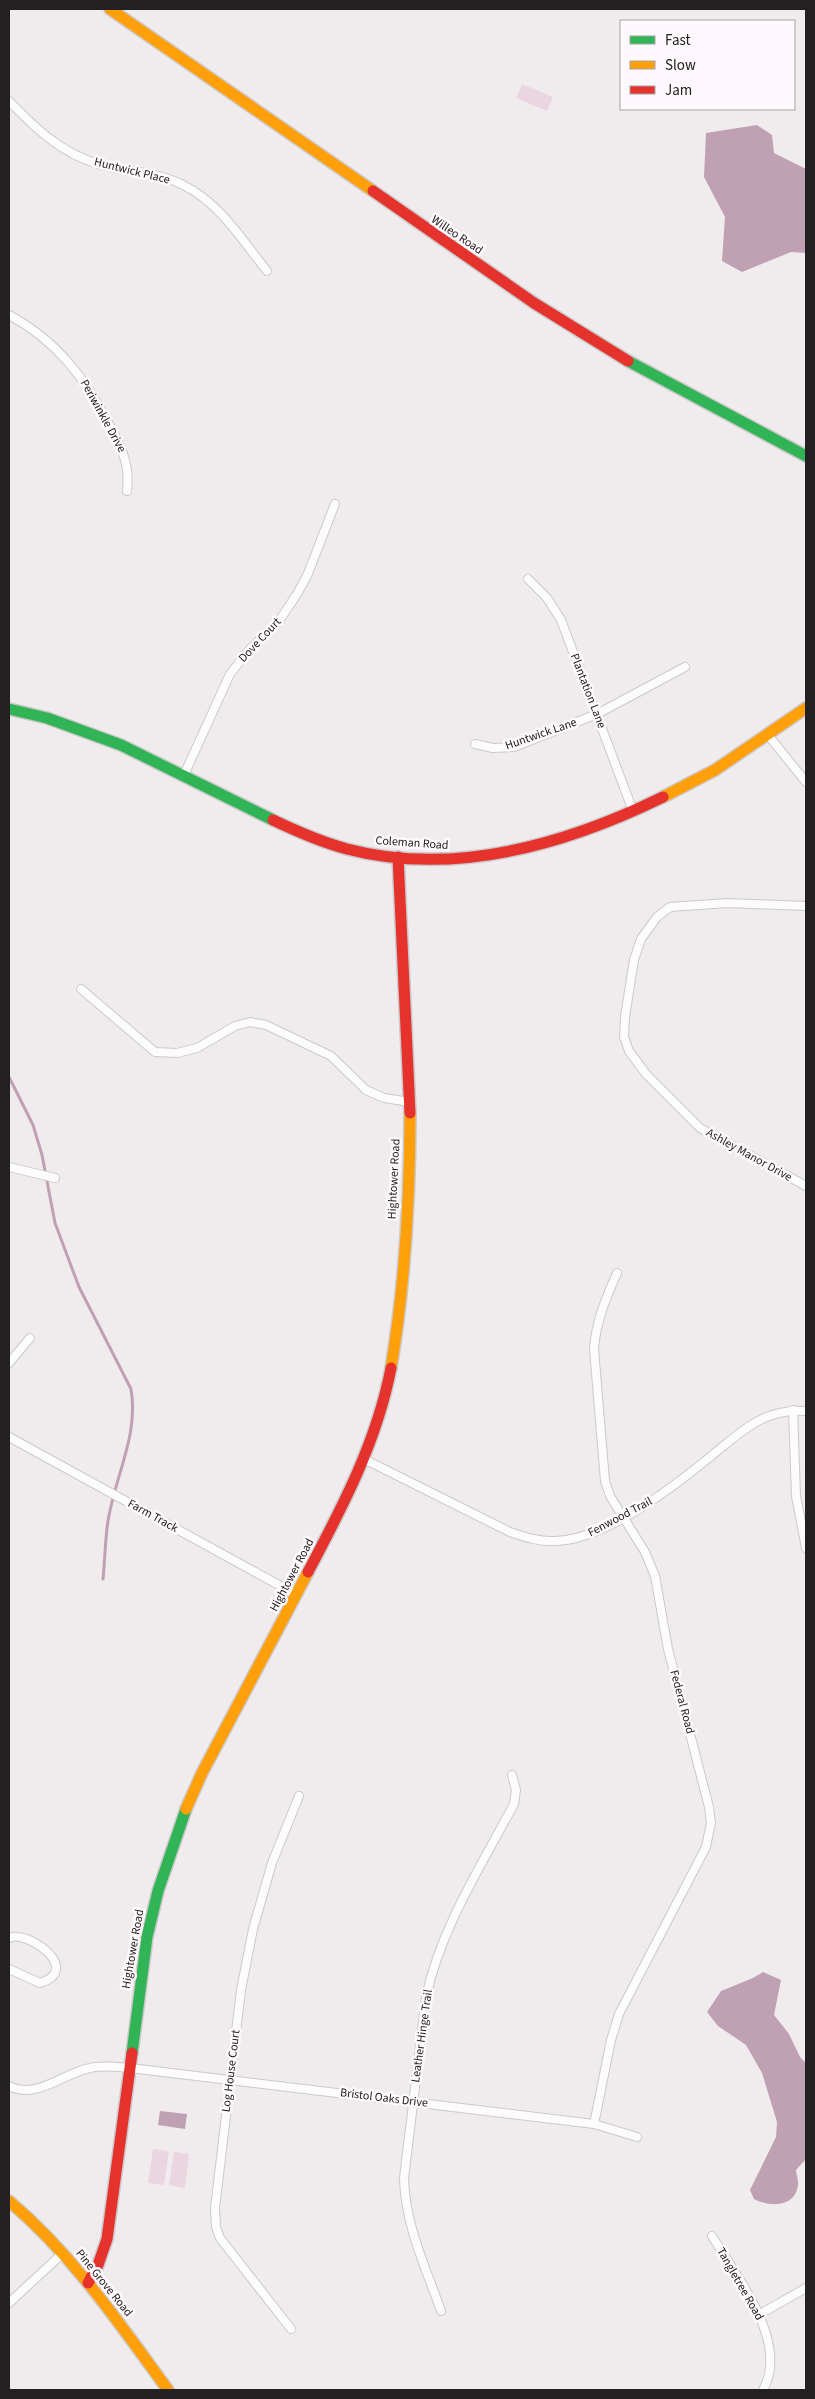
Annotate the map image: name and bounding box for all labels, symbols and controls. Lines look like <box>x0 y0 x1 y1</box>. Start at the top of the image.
legend <box>620 20 795 110</box>
text: Fast <box>665 30 691 51</box>
text: Slow <box>665 55 696 76</box>
text: Jam <box>665 80 692 101</box>
street label: Huntwick Place <box>92 153 172 189</box>
street label: Willeo Road <box>428 211 486 259</box>
street label: Periwinkle Drive <box>76 376 130 456</box>
street label: Dove Court <box>235 614 285 666</box>
street label: Plantation Lane <box>566 651 610 731</box>
street label: Huntwick Lane <box>503 714 579 754</box>
street label: Coleman Road <box>375 832 449 854</box>
street label: Ashley Manor Drive <box>703 1124 795 1186</box>
street label: Hightower Road <box>383 1138 405 1220</box>
street label: Fenwood Trail <box>585 1493 655 1541</box>
street label: Farm Track <box>125 1495 181 1537</box>
street label: Hightower Road <box>266 1535 318 1615</box>
street label: Federal Road <box>665 1668 699 1736</box>
street label: Hightower Road <box>118 1908 148 1990</box>
street label: Leather Hinge Trail <box>407 1988 437 2084</box>
street label: Log House Court <box>218 2029 244 2113</box>
street label: Bristol Oaks Drive <box>339 2084 429 2112</box>
street label: Tangletree Road <box>712 2245 768 2323</box>
street label: Pine Grove Road <box>72 2246 136 2320</box>

